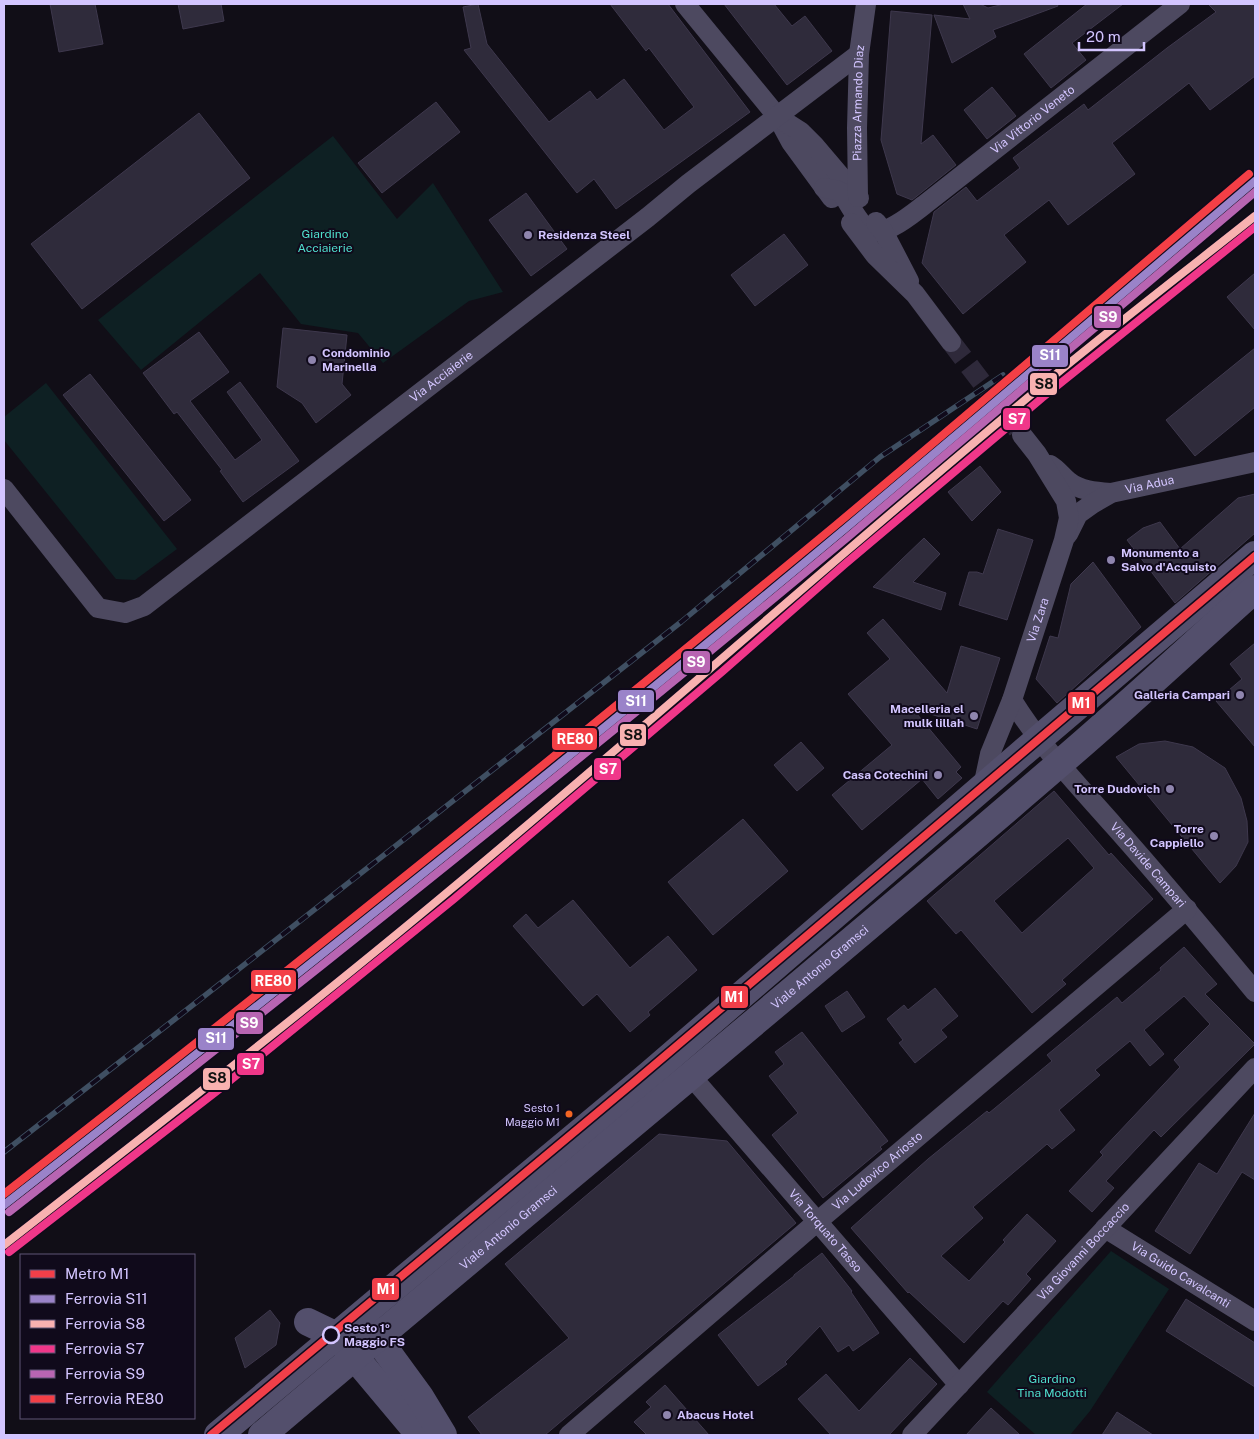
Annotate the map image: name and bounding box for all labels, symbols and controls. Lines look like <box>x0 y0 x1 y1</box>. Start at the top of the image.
scale bar <box>1079 20 1144 52</box>
text: 20 m <box>1086 28 1121 45</box>
street label: Piazza Armando Diaz <box>850 44 867 161</box>
street label: Via Vittorio Veneto <box>988 82 1078 157</box>
park label: Giardino Acciaierie <box>297 227 353 255</box>
place label: Residenza Steel <box>538 228 630 242</box>
marker: Residenza Steel <box>522 229 534 241</box>
line badge: S9 <box>1093 305 1122 329</box>
text: S9 <box>1099 309 1117 325</box>
line badge: S11 <box>1031 344 1069 368</box>
place label: Condominio Marinella <box>322 346 390 374</box>
text: S11 <box>1039 347 1061 363</box>
street label: Via Acciaierie <box>407 348 476 405</box>
marker: Condominio Marinella <box>306 354 318 366</box>
line badge: S8 <box>1029 372 1058 396</box>
text: S8 <box>1034 376 1054 392</box>
line badge: S7 <box>1002 407 1031 431</box>
text: S7 <box>1008 411 1026 427</box>
street label: Via Adua <box>1124 473 1175 497</box>
place label: Monumento a Salvo d'Acquisto <box>1121 546 1216 574</box>
marker: Monumento a Salvo d'Acquisto <box>1105 554 1117 566</box>
street label: Via Zara <box>1024 596 1052 644</box>
line badge: S9 <box>682 650 711 674</box>
text: S9 <box>687 654 705 670</box>
place label: Galleria Campari <box>1134 688 1230 702</box>
line badge: S11 <box>617 689 655 713</box>
marker: Galleria Campari <box>1234 689 1246 701</box>
line badge: M1 <box>1067 691 1096 715</box>
text: S11 <box>625 693 647 709</box>
text: M1 <box>1072 695 1090 711</box>
place label: Macelleria el mulk lillah <box>890 702 964 730</box>
marker: Macelleria el mulk lillah <box>968 710 980 722</box>
line badge: S8 <box>619 723 647 747</box>
line badge: RE80 <box>551 727 598 751</box>
text: S8 <box>623 727 643 743</box>
text: RE80 <box>556 731 594 747</box>
line badge: S7 <box>593 757 622 781</box>
text: S7 <box>599 761 617 777</box>
place label: Casa Cotechini <box>843 768 928 782</box>
marker: Casa Cotechini <box>932 769 944 781</box>
place label: Torre Dudovich <box>1074 782 1160 796</box>
marker: Torre Dudovich <box>1164 783 1176 795</box>
street label: Via Davide Campari <box>1107 820 1189 910</box>
place label: Torre Cappiello <box>1150 822 1204 850</box>
marker: Torre Cappiello <box>1208 830 1220 842</box>
street label: Viale Antonio Gramsci <box>769 923 871 1012</box>
line badge: RE80 <box>250 969 297 993</box>
text: RE80 <box>254 973 292 989</box>
line badge: M1 <box>720 985 749 1009</box>
text: M1 <box>725 989 743 1005</box>
line badge: S9 <box>235 1011 264 1035</box>
text: S9 <box>240 1015 258 1031</box>
line badge: S11 <box>197 1027 235 1051</box>
text: S11 <box>205 1030 227 1046</box>
line badge: S7 <box>236 1052 265 1076</box>
text: S7 <box>242 1056 260 1072</box>
line badge: S8 <box>202 1067 231 1091</box>
text: S8 <box>207 1070 227 1086</box>
place label: Sesto 1 Maggio M1 <box>505 1102 560 1128</box>
marker: Sesto 1 Maggio M1 <box>564 1109 574 1119</box>
street label: Via Ludovico Ariosto <box>829 1129 925 1213</box>
street label: Viale Antonio Gramsci <box>457 1183 560 1272</box>
street label: Via Torquato Tasso <box>786 1187 865 1275</box>
street label: Via Giovanni Boccaccio <box>1034 1200 1133 1303</box>
street label: Via Guido Cavalcanti <box>1128 1239 1233 1311</box>
legend <box>20 1254 195 1419</box>
text: Metro M1 <box>65 1265 129 1282</box>
line badge: M1 <box>371 1277 400 1301</box>
text: M1 <box>377 1281 395 1297</box>
text: Ferrovia S11 <box>65 1290 148 1307</box>
text: Ferrovia S8 <box>65 1315 145 1332</box>
place label: Sesto 1º Maggio FS <box>344 1321 405 1349</box>
marker: Sesto 1º Maggio FS <box>322 1326 340 1344</box>
text: Ferrovia S7 <box>65 1340 144 1357</box>
text: Ferrovia S9 <box>65 1365 145 1382</box>
park label: Giardino Tina Modotti <box>1017 1372 1087 1400</box>
text: Ferrovia RE80 <box>65 1390 164 1407</box>
place label: Abacus Hotel <box>677 1408 754 1422</box>
marker: Abacus Hotel <box>661 1409 673 1421</box>

